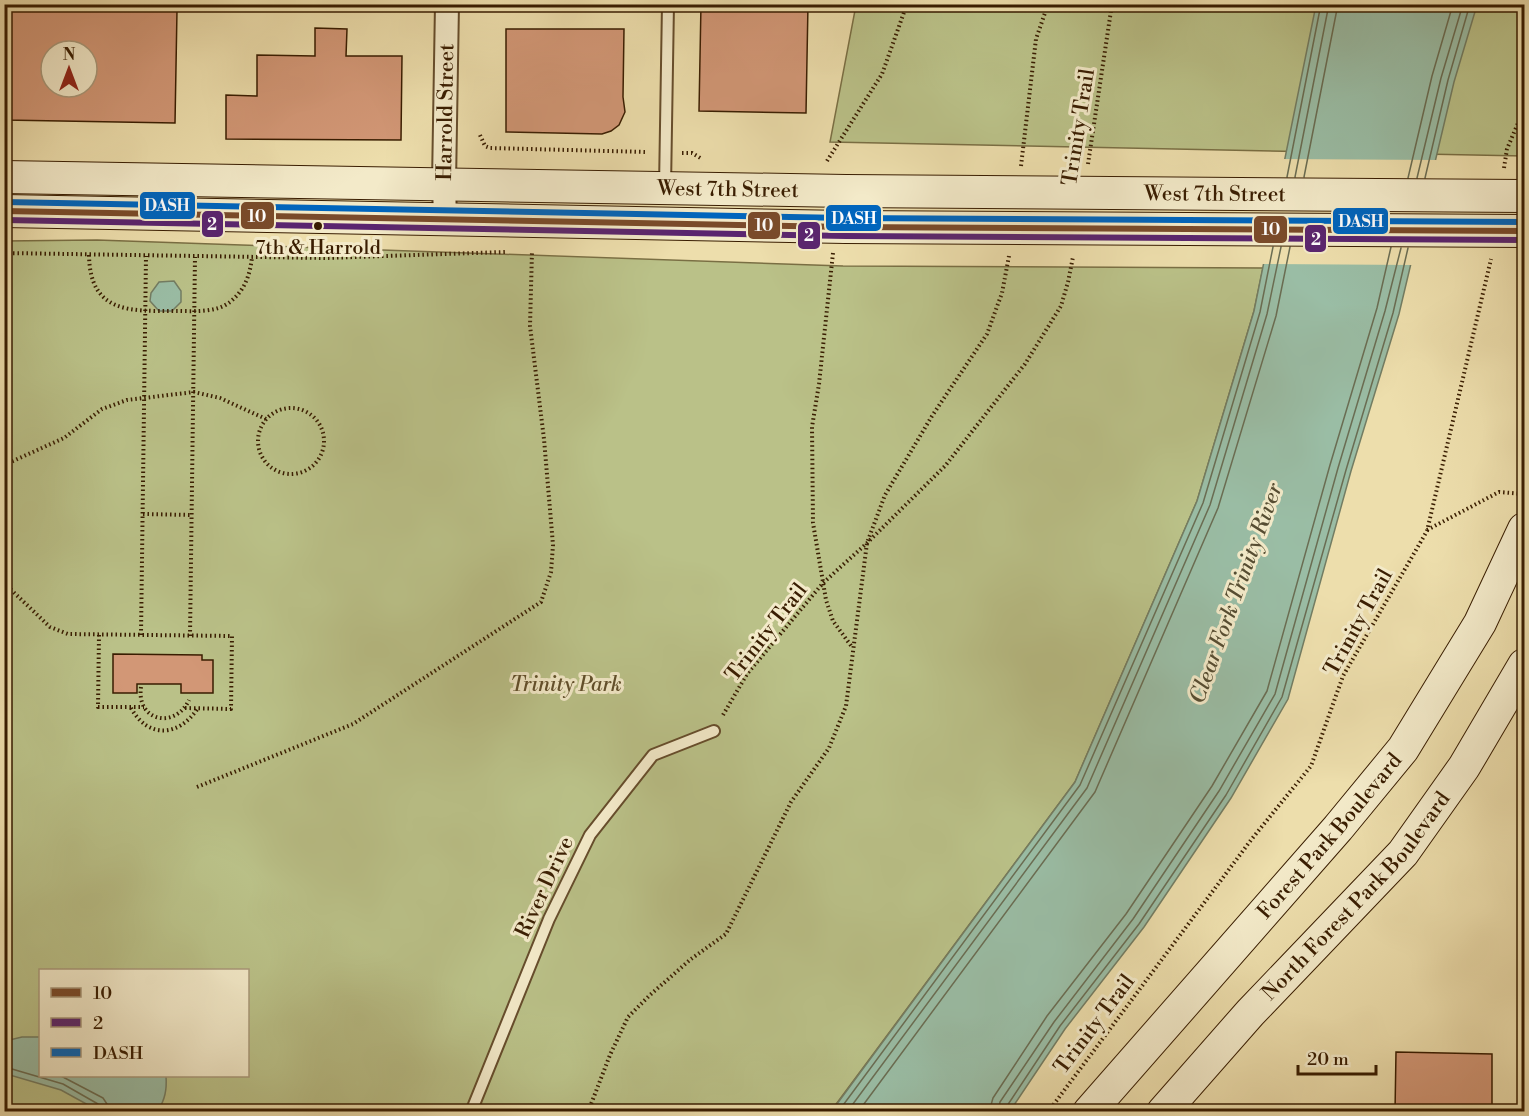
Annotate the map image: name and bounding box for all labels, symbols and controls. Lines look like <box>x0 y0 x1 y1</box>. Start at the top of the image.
north arrow <box>39 39 99 99</box>
street label: Harrold Street <box>432 43 460 181</box>
text: N <box>63 45 76 65</box>
street label: Trinity Trail <box>1057 67 1101 188</box>
street label: West 7th Street <box>656 176 799 204</box>
street label: West 7th Street <box>1143 181 1286 208</box>
line badge: DASH <box>139 191 196 220</box>
text: DASH <box>144 196 190 216</box>
line badge: 10 <box>240 201 275 230</box>
line badge: DASH <box>825 204 882 232</box>
text: 10 <box>248 207 266 227</box>
line badge: DASH <box>1332 207 1389 235</box>
text: DASH <box>831 209 877 229</box>
line badge: 2 <box>201 210 224 238</box>
line badge: 10 <box>747 211 781 240</box>
text: DASH <box>1338 212 1384 232</box>
text: 2 <box>207 215 217 235</box>
line badge: 10 <box>1253 215 1288 244</box>
text: 10 <box>755 216 773 236</box>
marker: 7th & Harrold <box>312 220 324 232</box>
text: 10 <box>1262 220 1280 240</box>
line badge: 2 <box>797 221 821 250</box>
line badge: 2 <box>1304 224 1327 253</box>
text: 2 <box>804 226 814 246</box>
text: 2 <box>1311 230 1321 250</box>
place label: 7th & Harrold <box>255 236 381 261</box>
water label: Clear Fork Trinity River <box>1184 479 1289 707</box>
street label: Trinity Trail <box>1319 565 1399 680</box>
street label: Trinity Trail <box>720 578 813 687</box>
park label: Trinity Park <box>510 672 622 698</box>
street label: Forest Park Boulevard <box>1252 748 1408 925</box>
street label: North Forest Park Boulevard <box>1257 787 1456 1006</box>
street label: River Drive <box>510 833 580 942</box>
legend <box>39 969 249 1077</box>
street label: Trinity Trail <box>1049 970 1141 1080</box>
text: 10 <box>93 982 112 1005</box>
text: 2 <box>93 1012 103 1035</box>
scale bar <box>1298 1038 1376 1076</box>
text: DASH <box>93 1042 144 1065</box>
text: 20 m <box>1307 1048 1349 1071</box>

